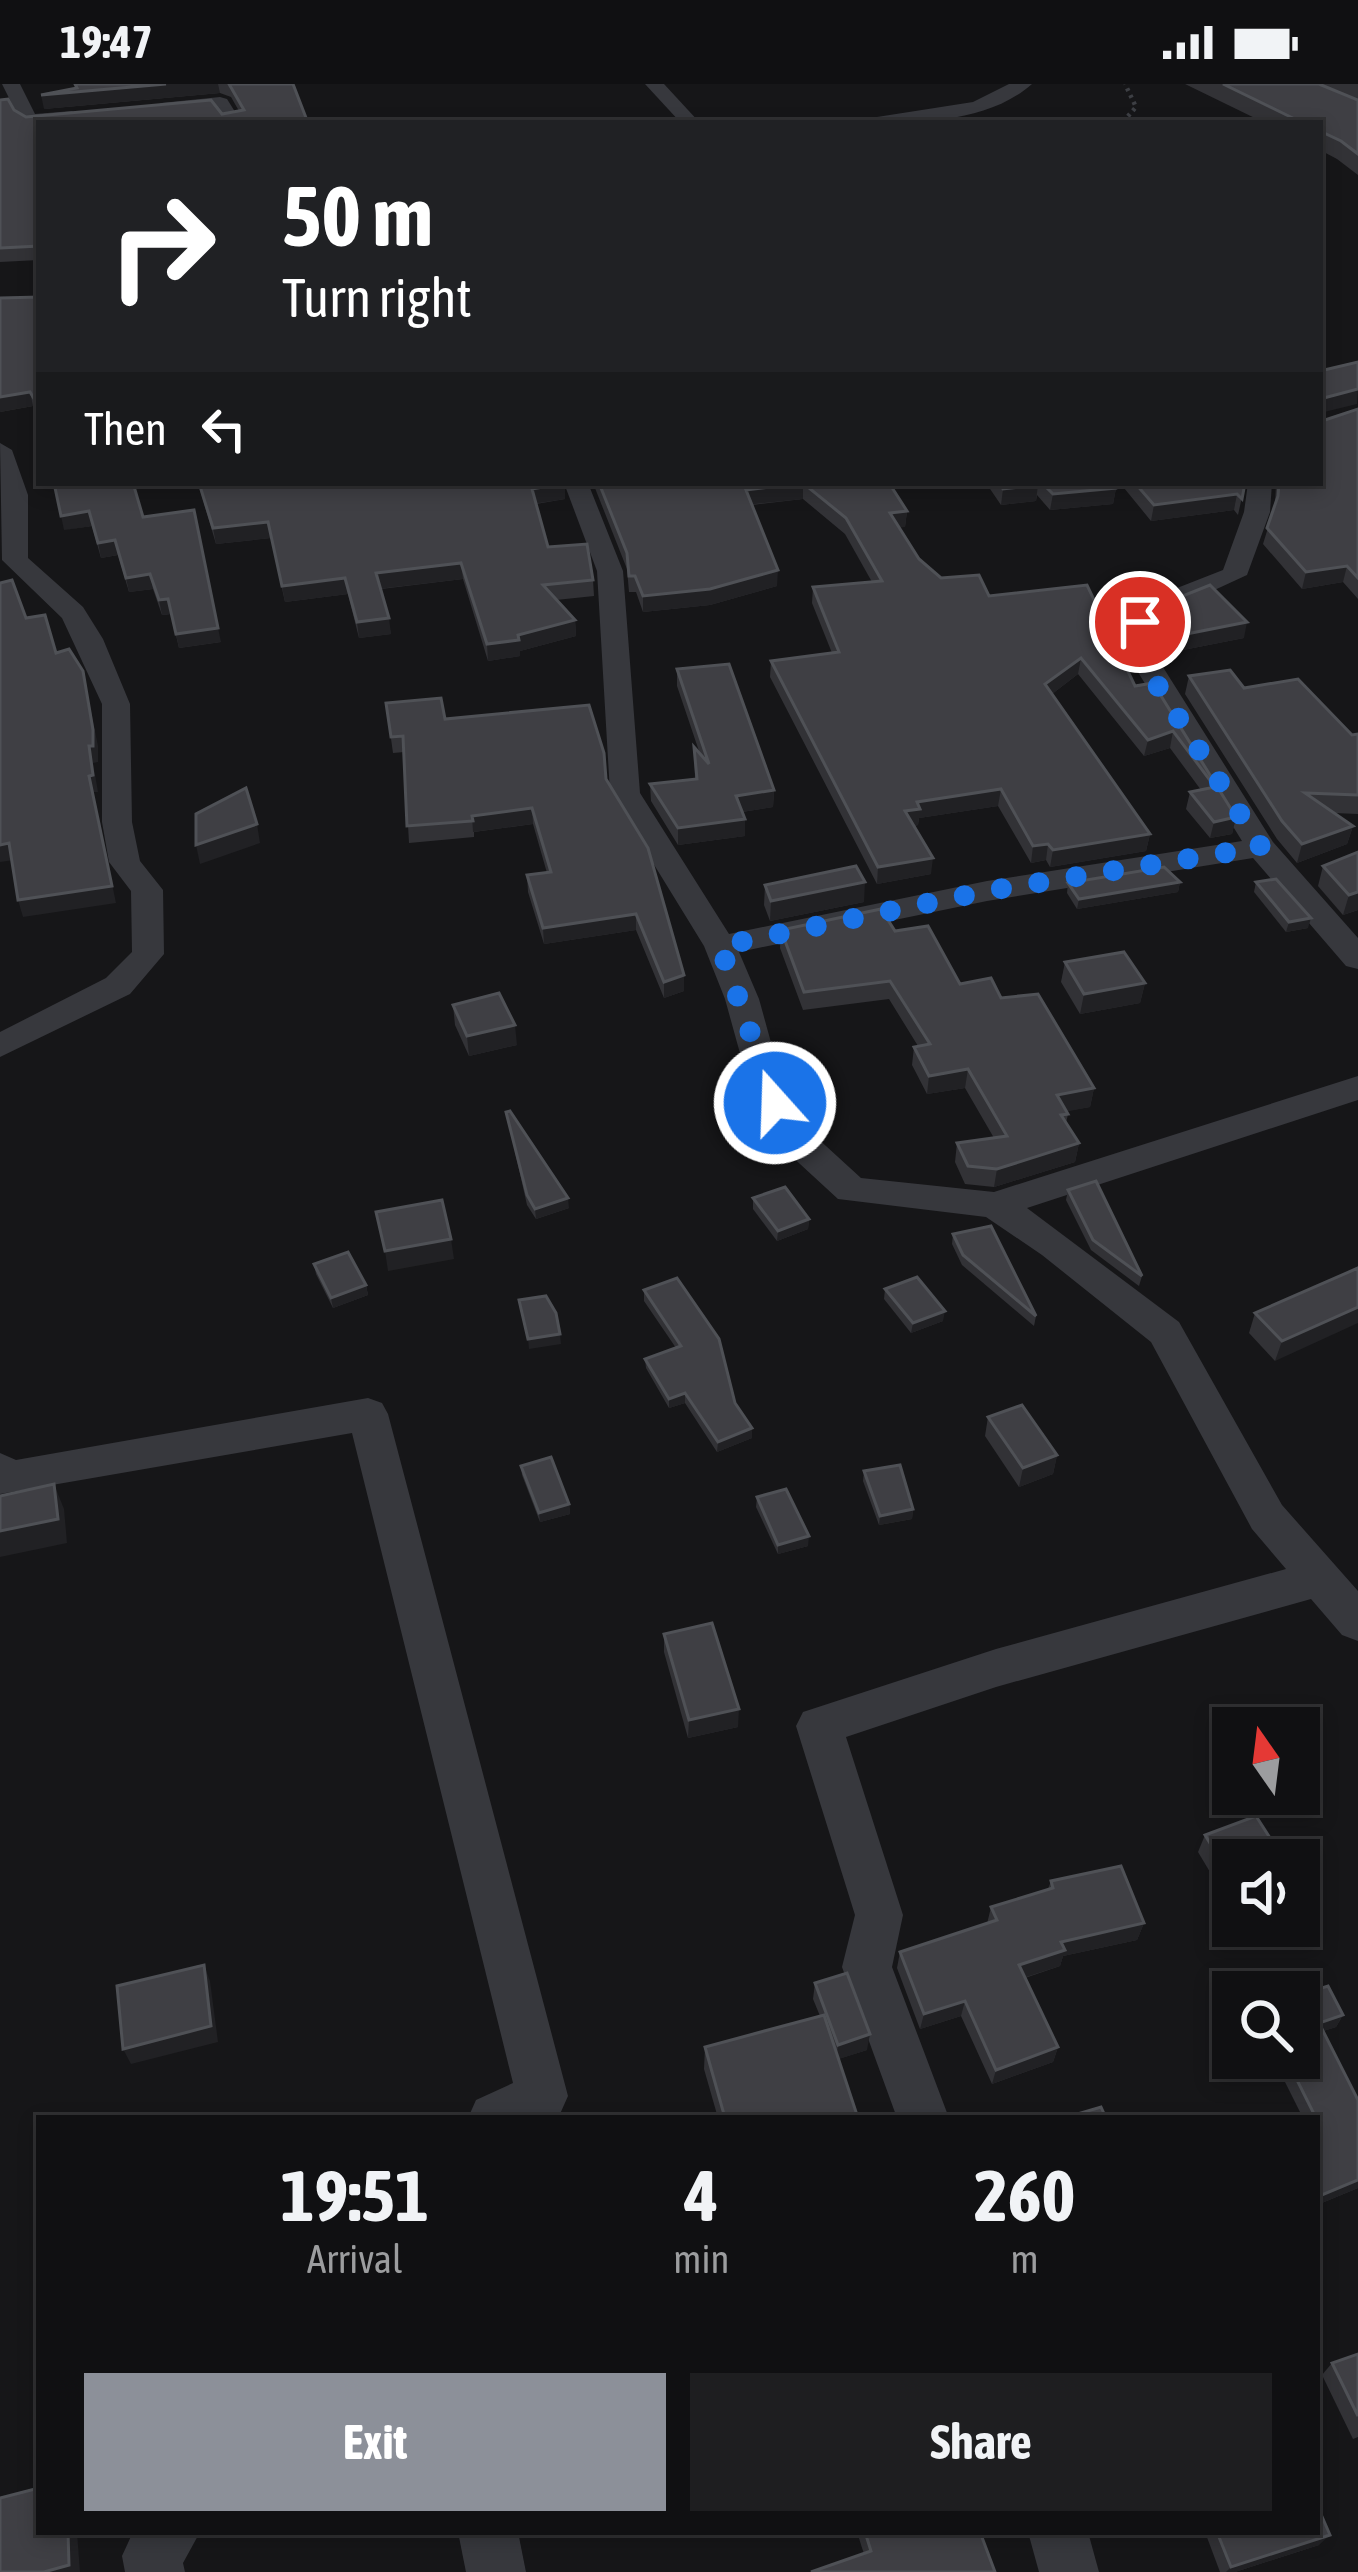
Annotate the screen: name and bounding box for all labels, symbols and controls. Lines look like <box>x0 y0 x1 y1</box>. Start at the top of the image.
text: 19:47 <box>60 16 153 68</box>
icon: right <box>84 168 240 324</box>
text: 50 m <box>282 168 433 264</box>
text: Turn right <box>282 267 472 328</box>
icon: left <box>191 396 257 462</box>
text: Then <box>84 403 167 455</box>
pin <box>1089 571 1191 673</box>
icon: arrive <box>1107 589 1173 655</box>
position arrow <box>712 1040 838 1166</box>
north arrow <box>1212 1707 1320 1815</box>
map controls <box>1212 1707 1320 2079</box>
button: sound <box>1212 1839 1320 1947</box>
button: search <box>1212 1971 1320 2079</box>
text: 19:51 <box>281 2154 429 2236</box>
text: 4 <box>684 2154 718 2236</box>
text: 260 <box>974 2154 1075 2236</box>
text: Arrival <box>307 2237 402 2281</box>
text: min <box>673 2237 729 2281</box>
text: m <box>1011 2237 1039 2281</box>
button: Exit <box>84 2373 666 2511</box>
button: Share <box>690 2373 1272 2511</box>

